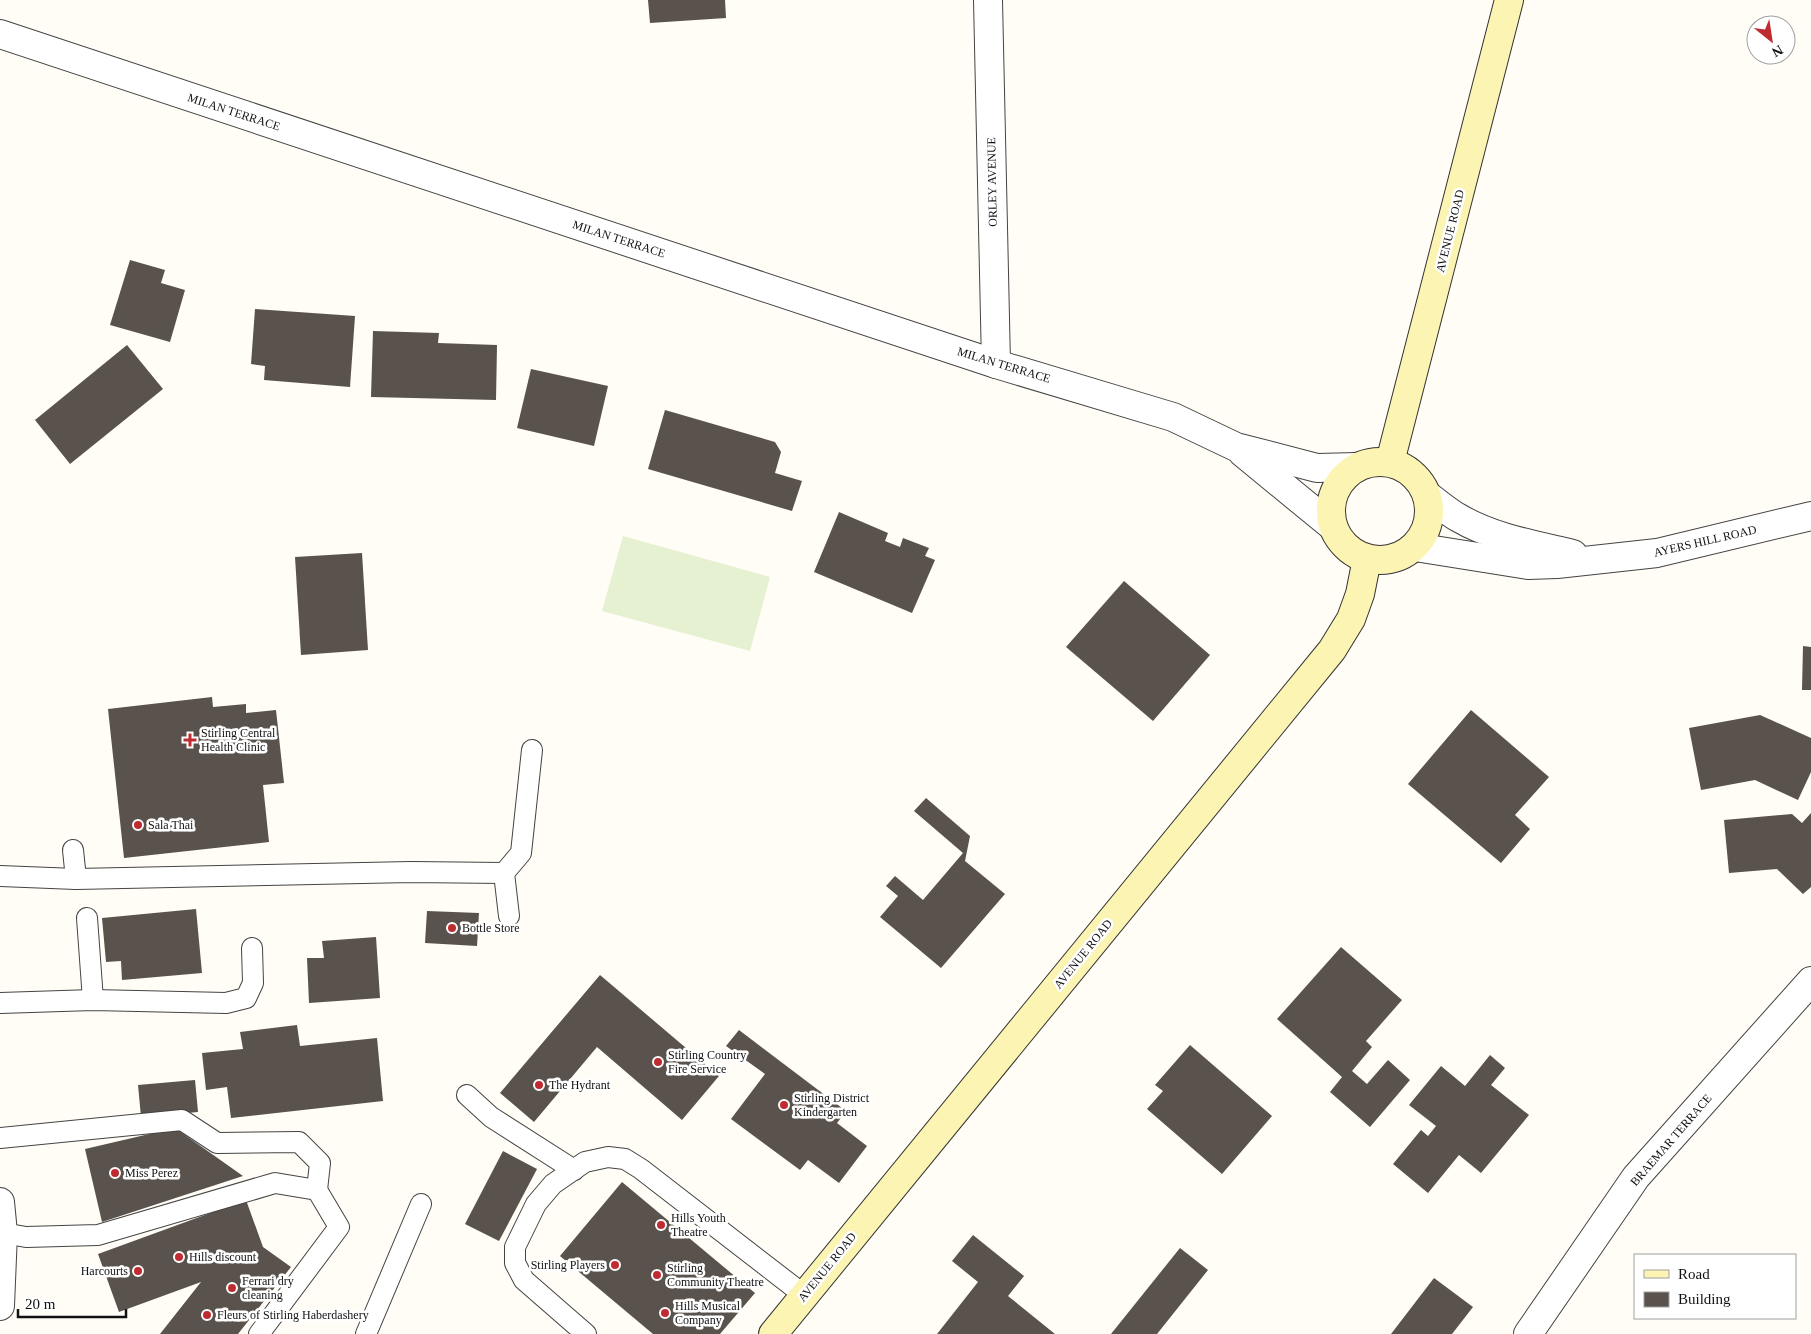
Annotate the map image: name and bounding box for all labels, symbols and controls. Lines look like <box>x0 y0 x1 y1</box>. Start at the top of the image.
north arrow <box>1746 15 1796 65</box>
text: N <box>1769 42 1785 60</box>
street label: MILAN TERRACE <box>186 90 282 134</box>
street label: ORLEY AVENUE <box>984 137 1000 227</box>
street label: AVENUE ROAD <box>1433 188 1467 274</box>
street label: MILAN TERRACE <box>571 217 667 261</box>
street label: MILAN TERRACE <box>956 344 1052 386</box>
street label: AYERS HILL ROAD <box>1652 522 1758 560</box>
place label: Stirling Central Health Clinic <box>201 726 276 754</box>
marker: Stirling Central Health Clinic <box>183 733 197 747</box>
place label: Sala Thai <box>148 818 194 832</box>
marker: Sala Thai <box>132 819 144 831</box>
street label: AVENUE ROAD <box>1051 916 1115 991</box>
place label: Bottle Store <box>462 921 520 935</box>
marker: Bottle Store <box>446 922 458 934</box>
place label: Stirling Country Fire Service <box>668 1048 746 1076</box>
marker: Stirling Country Fire Service <box>652 1056 664 1068</box>
place label: The Hydrant <box>549 1078 611 1092</box>
marker: The Hydrant <box>533 1079 545 1091</box>
place label: Stirling District Kindergarten <box>794 1091 870 1119</box>
street label: BRAEMAR TERRACE <box>1627 1091 1715 1189</box>
marker: Stirling District Kindergarten <box>778 1099 790 1111</box>
place label: Miss Perez <box>125 1166 178 1180</box>
marker: Miss Perez <box>109 1167 121 1179</box>
place label: Hills Youth Theatre <box>671 1211 726 1239</box>
marker: Hills Youth Theatre <box>655 1219 667 1231</box>
street label: AVENUE ROAD <box>795 1229 859 1304</box>
place label: Hills discount <box>189 1250 257 1264</box>
marker: Hills discount <box>173 1251 185 1263</box>
legend <box>1634 1254 1796 1319</box>
place label: Stirling Players <box>531 1258 605 1272</box>
marker: Stirling Players <box>609 1259 621 1271</box>
place label: Stirling Community Theatre <box>667 1261 764 1289</box>
place label: Harcourts <box>81 1264 128 1278</box>
marker: Harcourts <box>132 1265 144 1277</box>
text: Road <box>1678 1266 1710 1282</box>
marker: Stirling Community Theatre <box>651 1269 663 1281</box>
place label: Ferrari dry cleaning <box>242 1274 294 1302</box>
marker: Ferrari dry cleaning <box>226 1282 238 1294</box>
scale bar <box>18 1286 125 1318</box>
text: Building <box>1678 1291 1731 1307</box>
text: 20 m <box>25 1296 56 1312</box>
place label: Hills Musical Company <box>675 1299 741 1327</box>
marker: Hills Musical Company <box>659 1307 671 1319</box>
place label: Fleurs of Stirling Haberdashery <box>217 1308 369 1322</box>
marker: Fleurs of Stirling Haberdashery <box>201 1309 213 1321</box>

